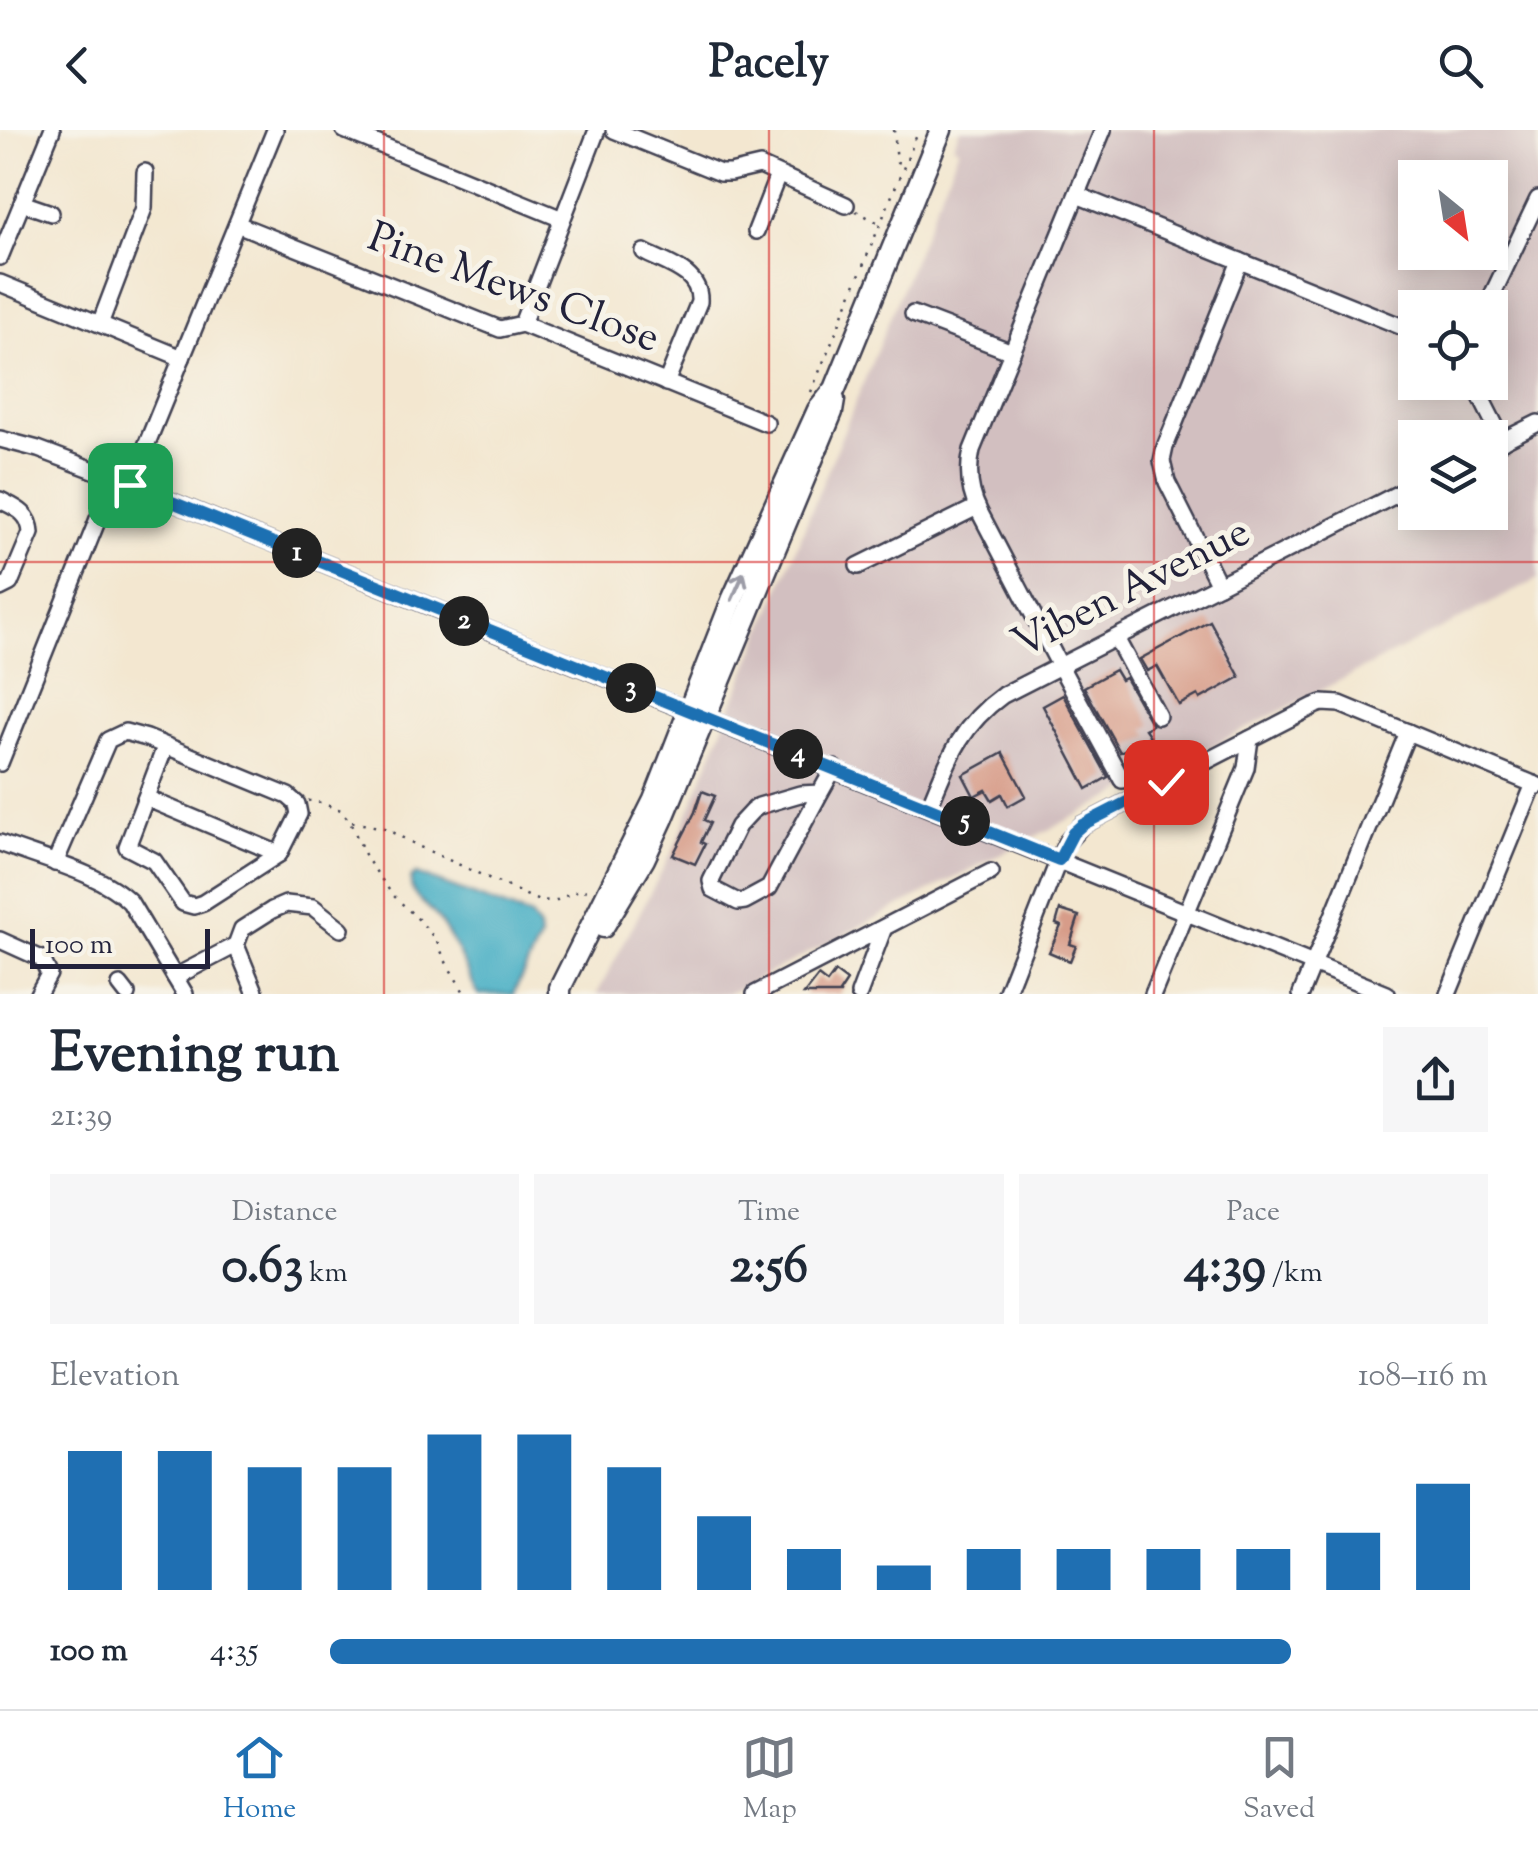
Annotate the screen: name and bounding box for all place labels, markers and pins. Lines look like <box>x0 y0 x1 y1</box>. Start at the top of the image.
pin <box>88 443 173 528</box>
pin: 1 <box>272 528 322 578</box>
pin: 2 <box>439 596 489 646</box>
pin: 3 <box>606 663 656 713</box>
pin: 4 <box>773 729 823 779</box>
pin <box>1124 740 1209 825</box>
pin: 5 <box>940 796 990 846</box>

